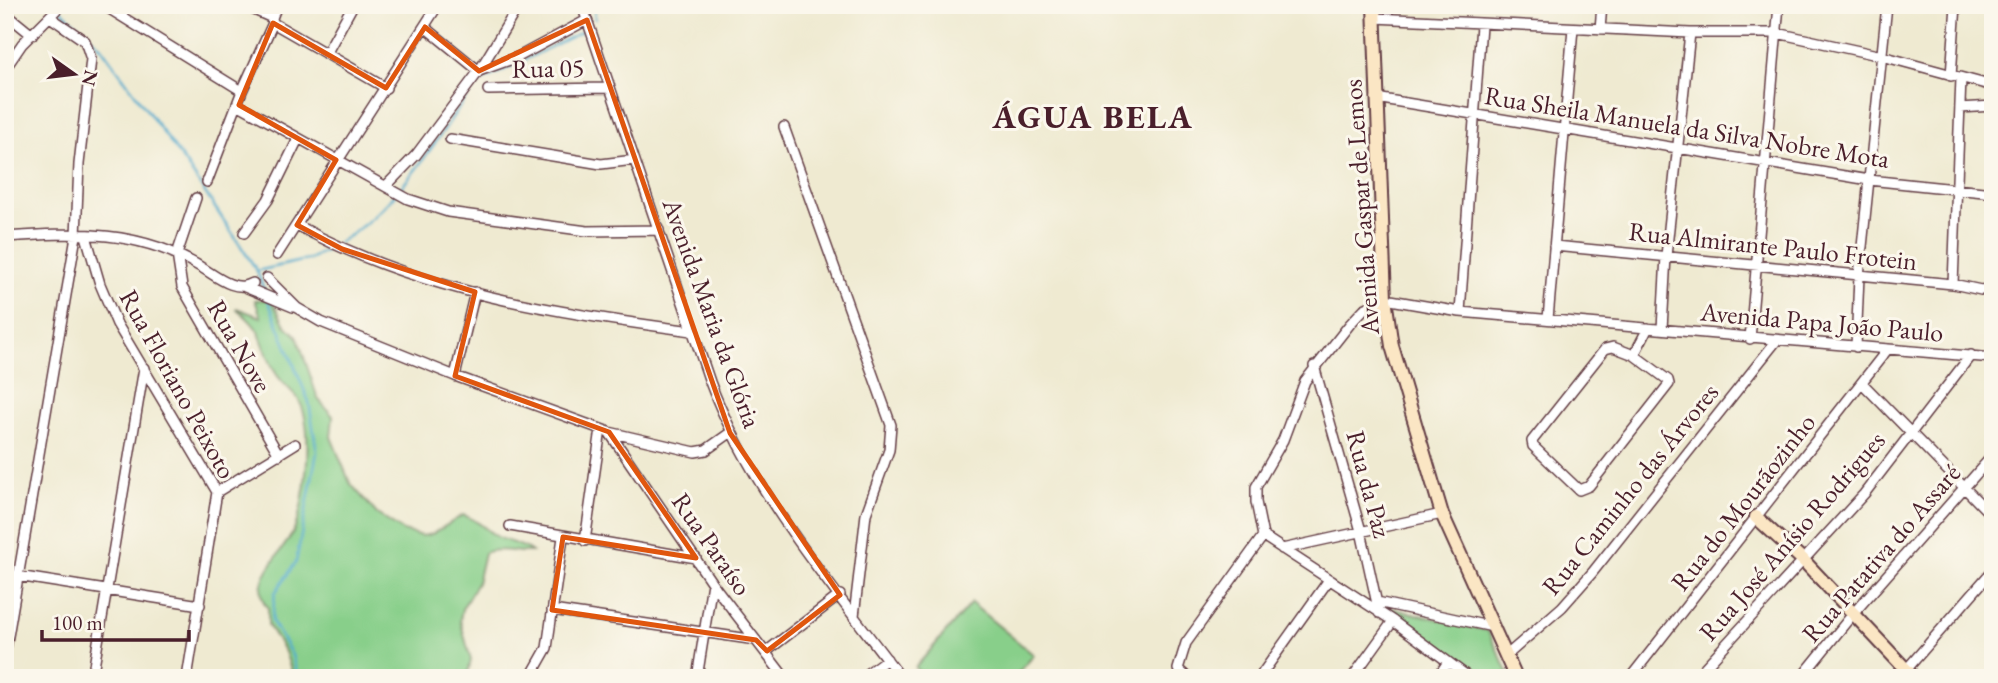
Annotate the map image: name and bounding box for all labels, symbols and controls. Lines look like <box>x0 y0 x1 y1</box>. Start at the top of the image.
north arrow <box>38 38 108 108</box>
street label: Rua 05 <box>511 50 585 86</box>
text: N <box>76 68 104 89</box>
street label: Avenida Gaspar de Lemos <box>1335 78 1387 337</box>
street label: Rua Sheila Manuela da Silva Nobre Mota <box>1482 78 1892 176</box>
district label: ÁGUA BELA <box>991 95 1194 138</box>
street label: Avenida Maria da Glória <box>654 193 770 433</box>
street label: Rua Almirante Paulo Frotein <box>1627 214 1919 278</box>
street label: Rua Floriano Peixoto <box>112 283 244 485</box>
street label: Rua Nove <box>200 293 280 399</box>
street label: Avenida Papa João Paulo <box>1698 294 1945 350</box>
street label: Rua Caminho das Árvores <box>1534 376 1726 602</box>
street label: Rua do Mourãozinho <box>1663 406 1823 598</box>
street label: Rua José Anísio Rodrigues <box>1691 424 1893 648</box>
street label: Rua da Paz <box>1338 427 1400 541</box>
street label: Rua Patativa do Assaré <box>1794 457 1968 649</box>
street label: Rua Paraíso <box>664 486 760 602</box>
scale bar <box>42 599 189 643</box>
text: 100 m <box>52 609 103 636</box>

